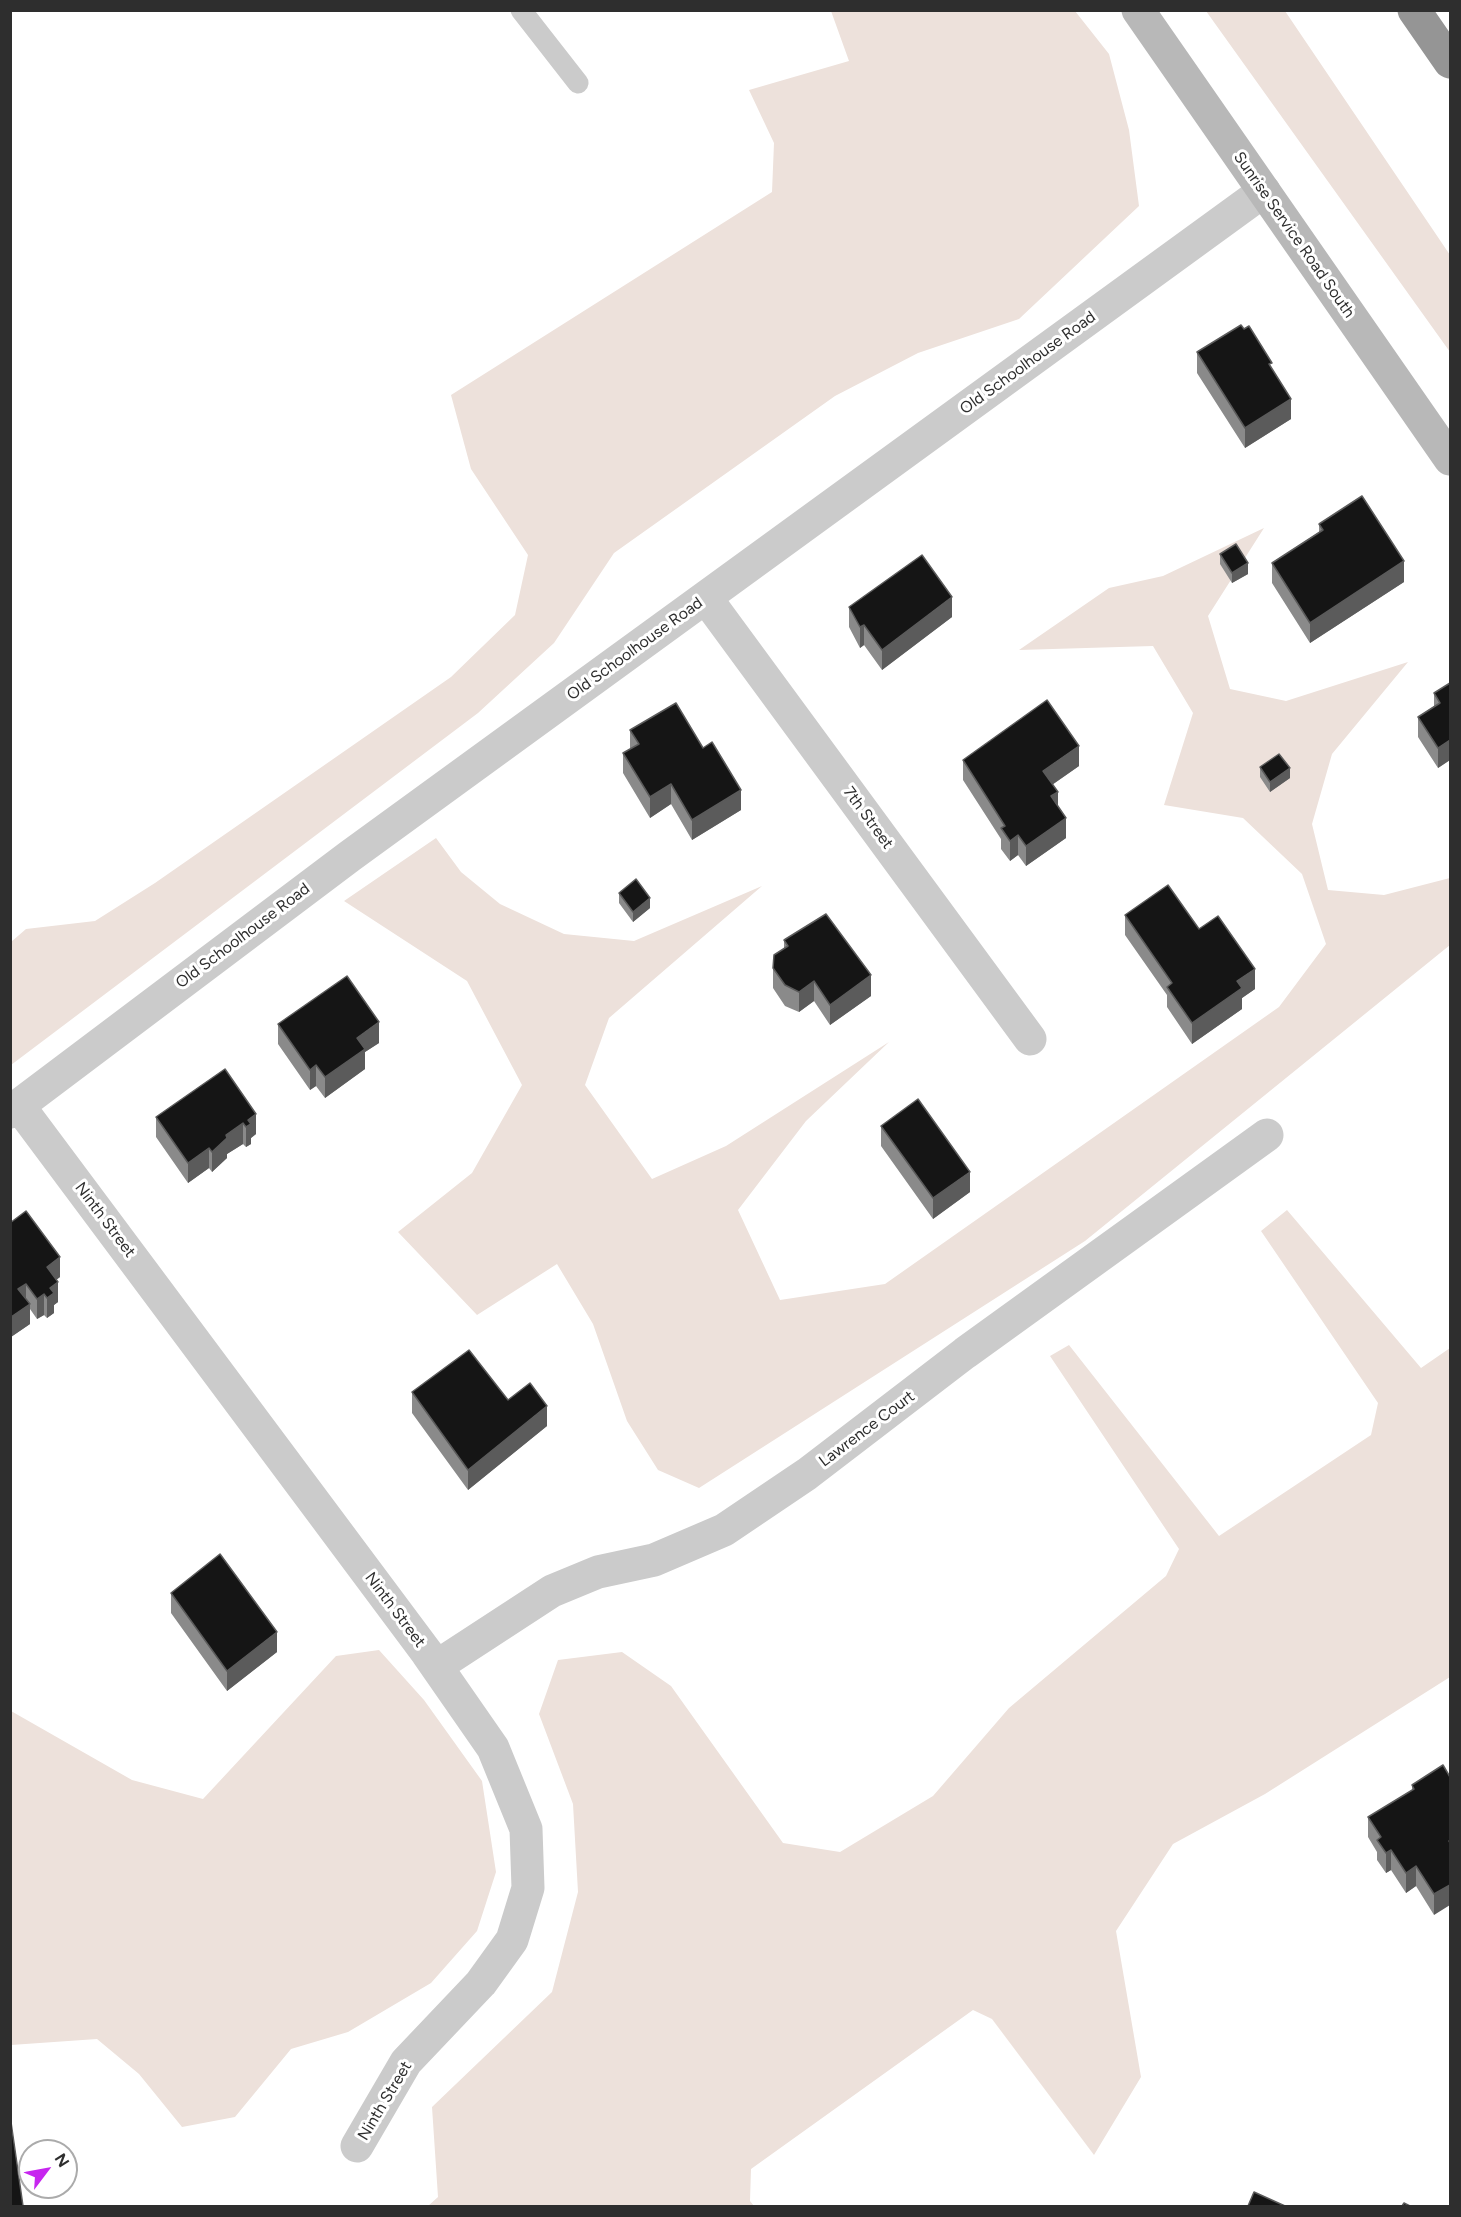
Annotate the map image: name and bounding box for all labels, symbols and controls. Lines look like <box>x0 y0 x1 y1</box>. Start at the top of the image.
street label: Sunrise Service Road South <box>1229 148 1359 322</box>
street label: Old Schoolhouse Road <box>956 307 1100 419</box>
street label: Old Schoolhouse Road <box>563 593 707 705</box>
street label: 7th Street <box>839 783 897 853</box>
street label: Old Schoolhouse Road <box>172 879 314 993</box>
street label: Ninth Street <box>71 1179 139 1261</box>
street label: Lawrence Court <box>815 1387 919 1471</box>
street label: Ninth Street <box>361 1569 429 1651</box>
street label: Ninth Street <box>354 2058 416 2144</box>
north arrow <box>18 2139 78 2199</box>
text: N <box>51 2150 73 2171</box>

